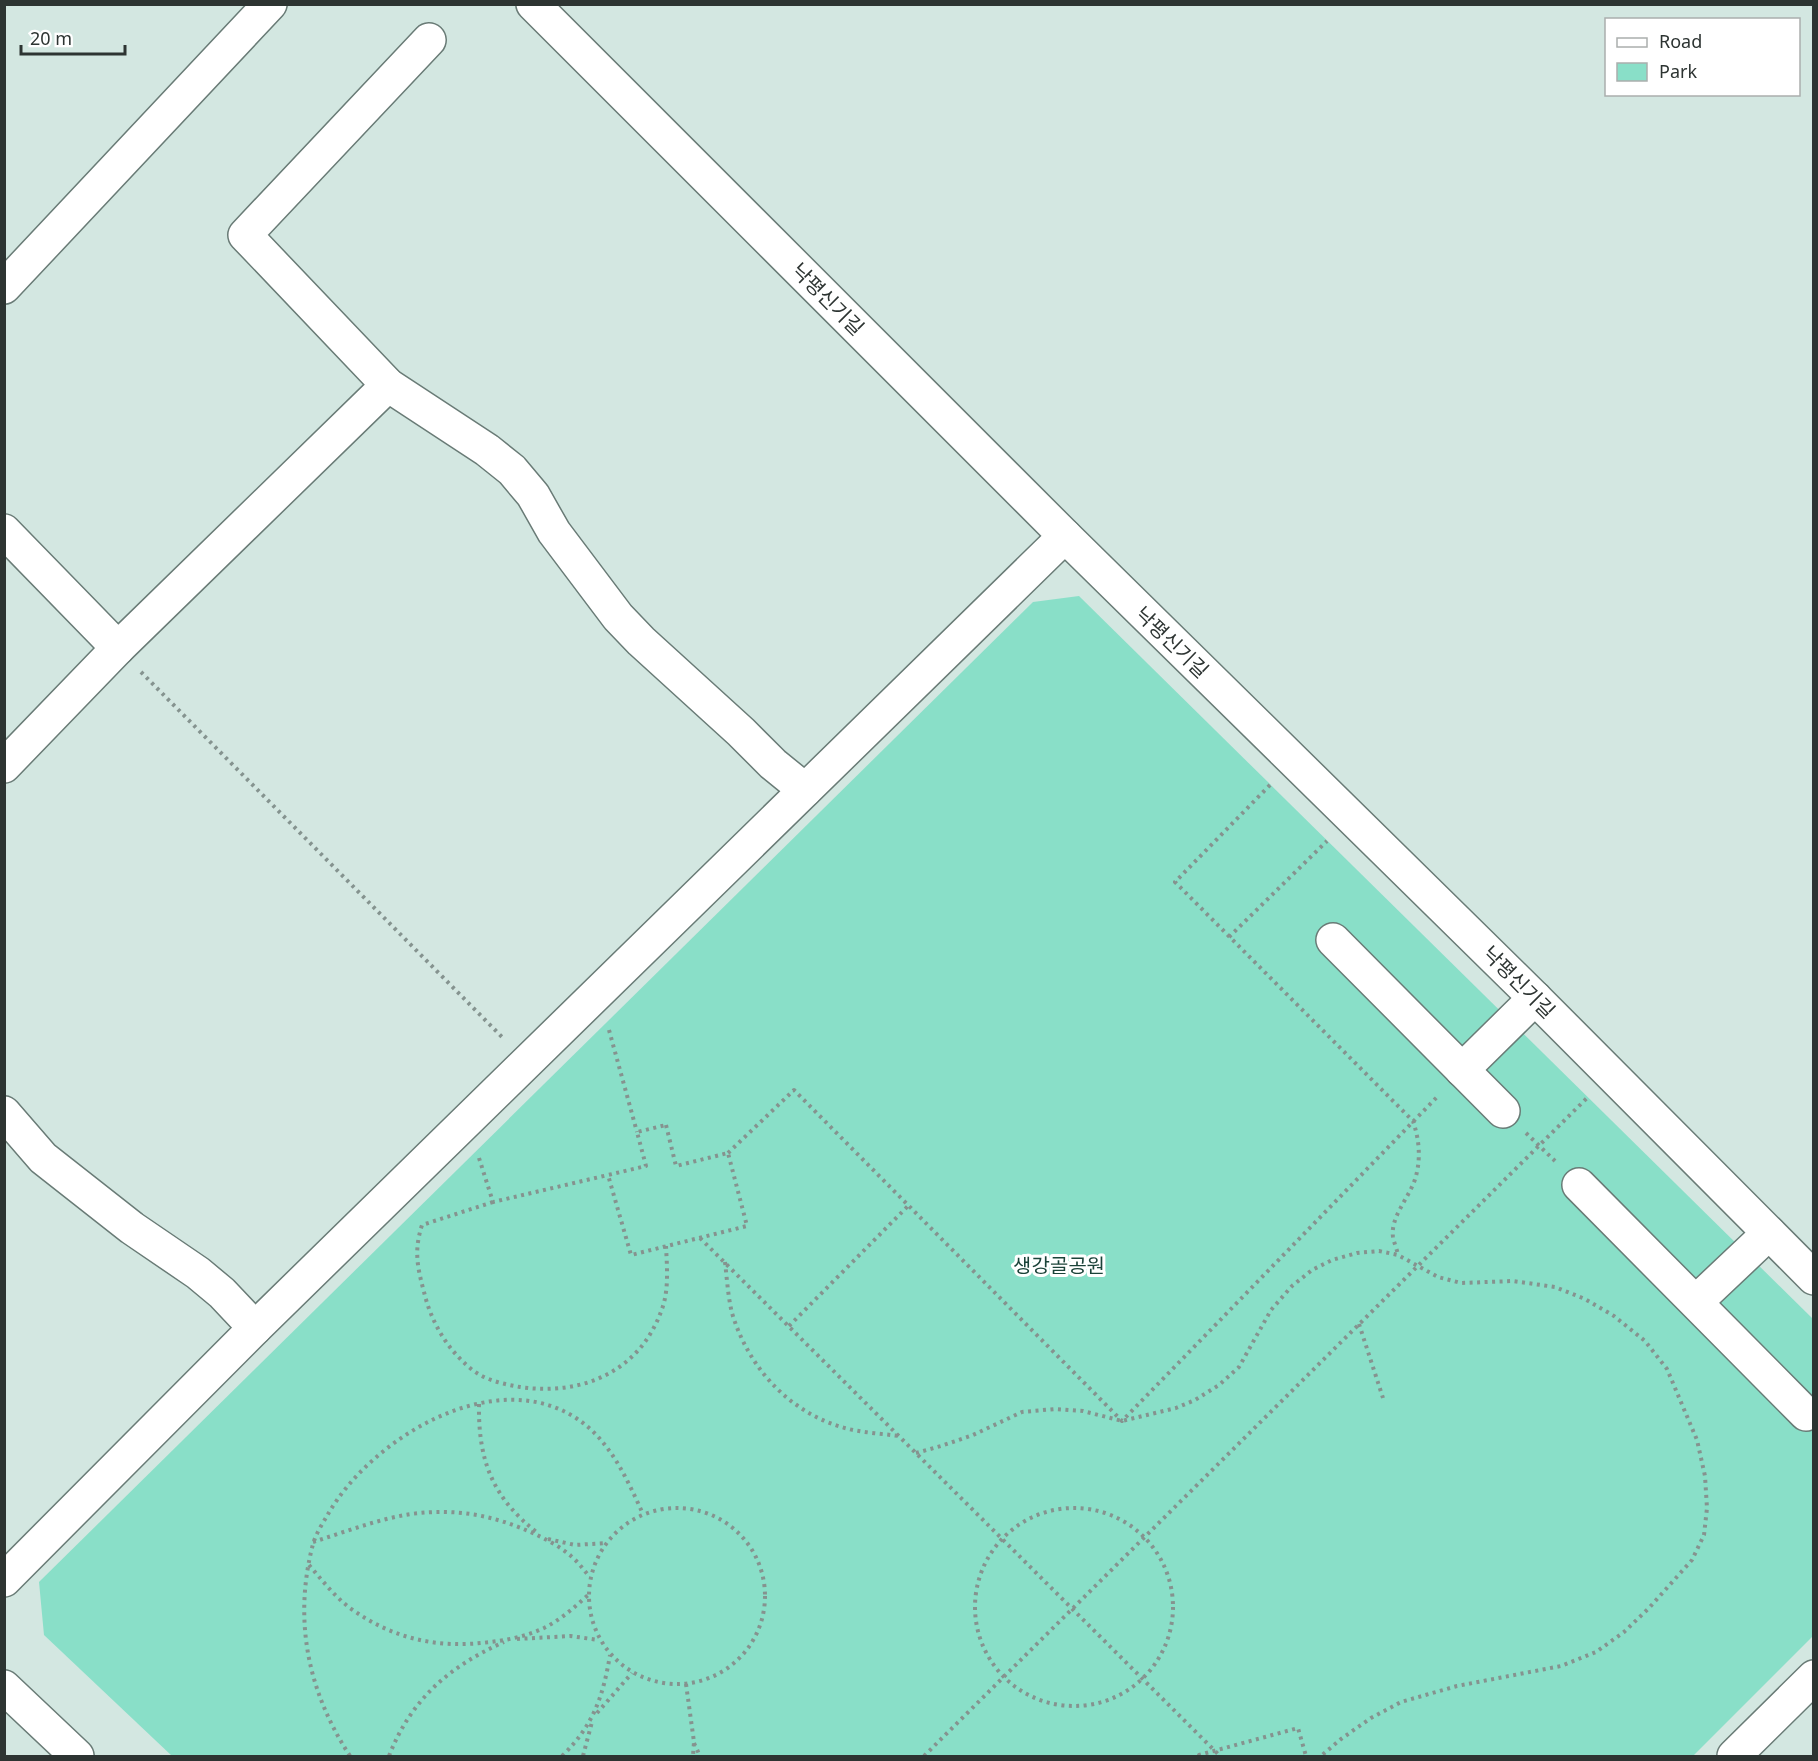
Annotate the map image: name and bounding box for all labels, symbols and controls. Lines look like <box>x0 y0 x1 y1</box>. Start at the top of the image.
scale bar <box>21 18 124 56</box>
legend <box>1605 18 1800 96</box>
text: 20 m <box>30 26 72 50</box>
text: Road <box>1659 29 1702 53</box>
text: Park <box>1659 59 1697 83</box>
street label: 낙평신기길 <box>786 257 870 341</box>
street label: 낙평신기길 <box>1130 600 1214 684</box>
street label: 낙평신기길 <box>1477 940 1561 1024</box>
park label: 생강골공원 <box>1013 1252 1105 1279</box>

